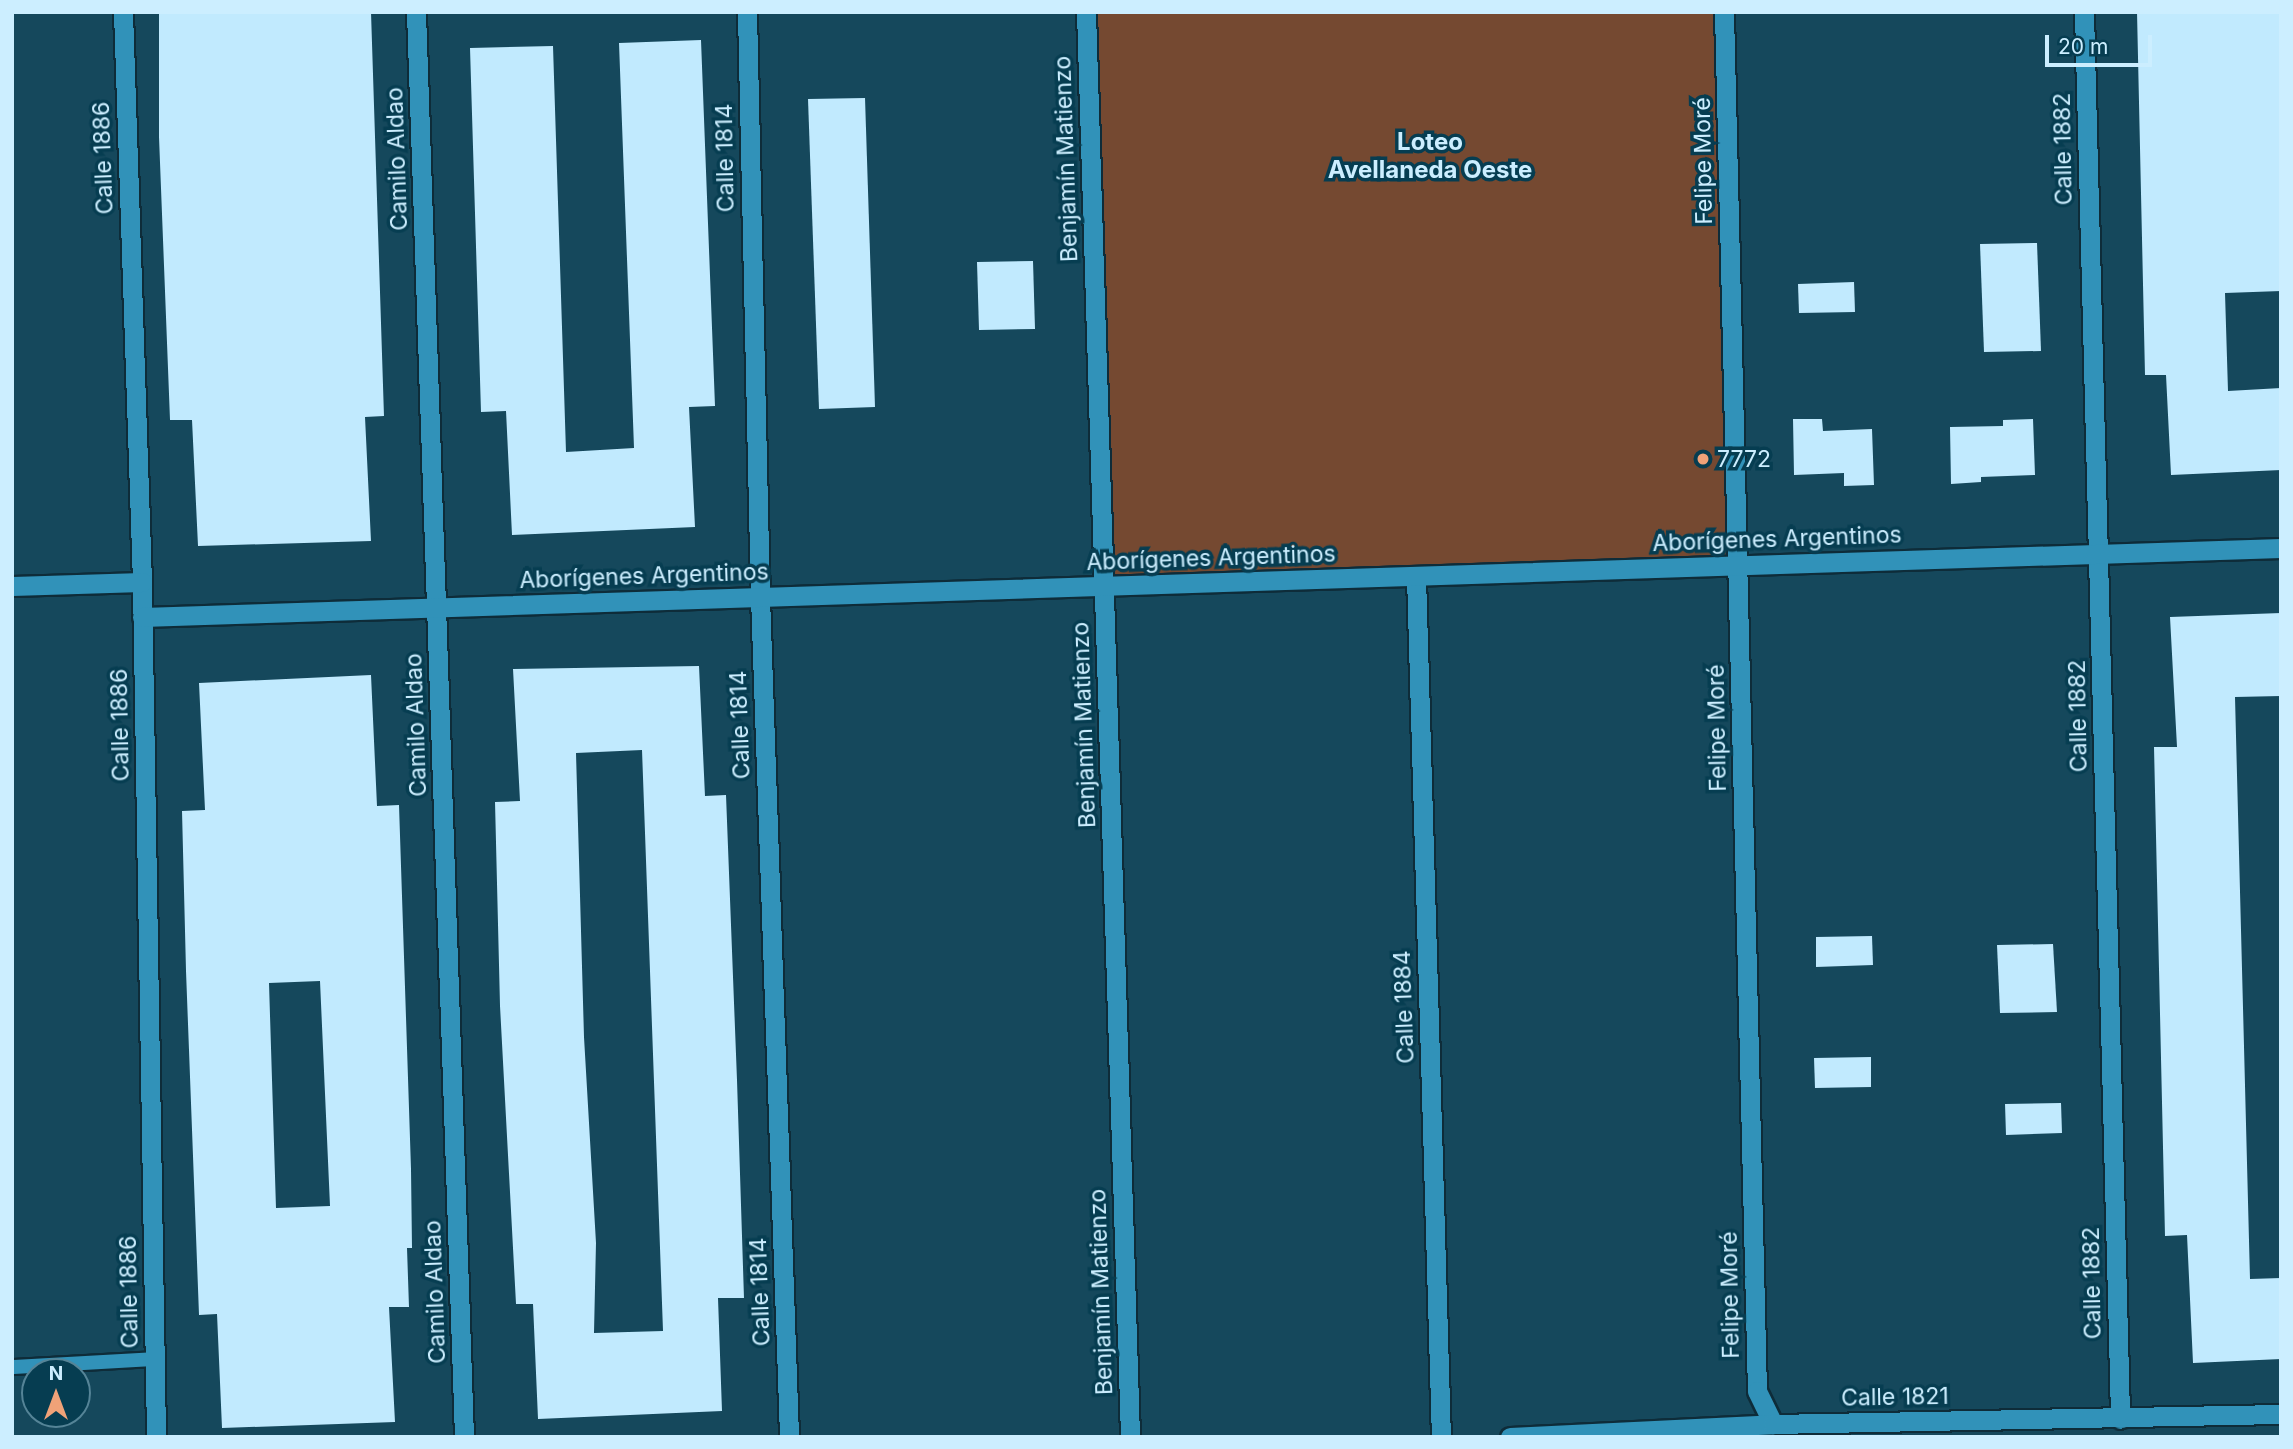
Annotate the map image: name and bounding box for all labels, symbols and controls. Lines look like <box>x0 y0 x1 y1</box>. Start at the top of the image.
scale bar <box>2048 21 2155 65</box>
text: 20 m <box>2058 34 2108 59</box>
street label: Benjamín Matienzo <box>1049 55 1083 263</box>
street label: Camilo Aldao <box>381 87 413 231</box>
street label: Calle 1882 <box>2048 92 2078 206</box>
street label: Felipe Moré <box>1688 97 1718 225</box>
street label: Calle 1886 <box>87 101 119 215</box>
street label: Calle 1814 <box>710 104 740 212</box>
district label: Loteo Avellaneda Oeste <box>1328 128 1532 184</box>
place label: 7772 <box>1717 445 1771 473</box>
marker: 7772 <box>1695 451 1711 467</box>
street label: Aborígenes Argentinos <box>1652 521 1902 557</box>
street label: Aborígenes Argentinos <box>1086 540 1336 576</box>
street label: Aborígenes Argentinos <box>519 558 769 594</box>
street label: Benjamín Matienzo <box>1067 621 1101 829</box>
street label: Camilo Aldao <box>400 653 432 797</box>
street label: Calle 1882 <box>2063 659 2093 773</box>
street label: Felipe Moré <box>1702 664 1732 792</box>
street label: Calle 1886 <box>105 668 135 782</box>
street label: Calle 1814 <box>724 670 756 780</box>
street label: Calle 1884 <box>1388 950 1420 1064</box>
street label: Benjamín Matienzo <box>1084 1188 1118 1396</box>
street label: Camilo Aldao <box>419 1220 451 1364</box>
street label: Calle 1882 <box>2077 1226 2107 1340</box>
street label: Felipe Moré <box>1715 1231 1745 1359</box>
street label: Calle 1886 <box>114 1235 144 1349</box>
street label: Calle 1814 <box>744 1237 776 1347</box>
north arrow <box>21 1358 91 1428</box>
text: N <box>49 1362 63 1385</box>
street label: Calle 1821 <box>1841 1382 1949 1412</box>

